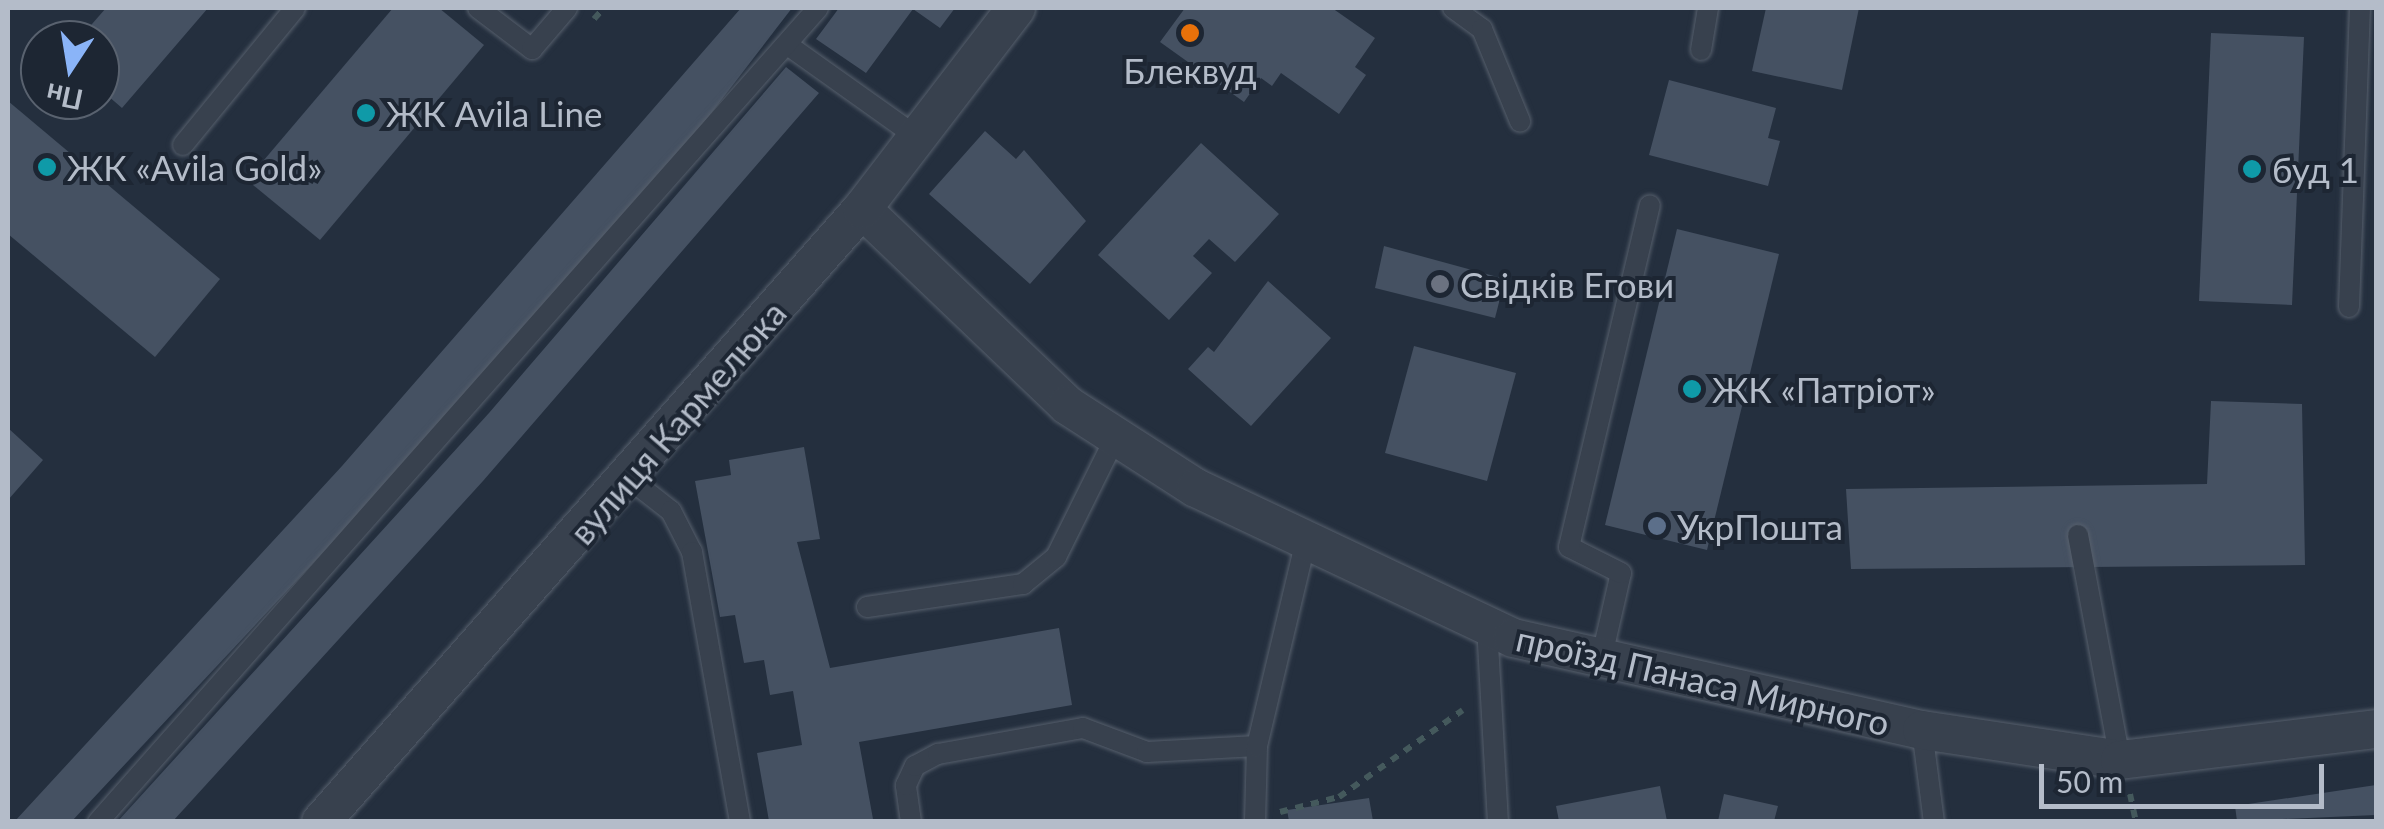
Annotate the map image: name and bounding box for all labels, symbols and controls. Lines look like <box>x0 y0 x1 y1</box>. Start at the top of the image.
north arrow <box>20 20 120 120</box>
marker: Блеквуд <box>1179 22 1201 44</box>
place label: Блеквуд <box>1123 49 1257 91</box>
text: Пн <box>43 77 86 118</box>
place label: ЖК Avila Line <box>386 92 603 134</box>
marker: ЖК Avila Line <box>355 102 377 124</box>
place label: ЖК «Avila Gold» <box>67 146 322 188</box>
place label: буд 1 <box>2272 148 2359 190</box>
marker: ЖК «Avila Gold» <box>36 156 58 178</box>
marker: буд 1 <box>2241 158 2263 180</box>
place label: Свідків Егови <box>1460 263 1674 305</box>
marker: Свідків Егови <box>1429 273 1451 295</box>
street label: вулиця Кармелюка <box>560 292 794 552</box>
place label: ЖК «Патріот» <box>1712 368 1936 410</box>
marker: ЖК «Патріот» <box>1681 378 1703 400</box>
place label: УкрПошта <box>1677 505 1843 547</box>
marker: УкрПошта <box>1646 515 1668 537</box>
street label: проїзд Панаса Мирного <box>1512 617 1894 743</box>
scale bar <box>2044 744 2329 806</box>
text: 50 m <box>2056 763 2123 799</box>

